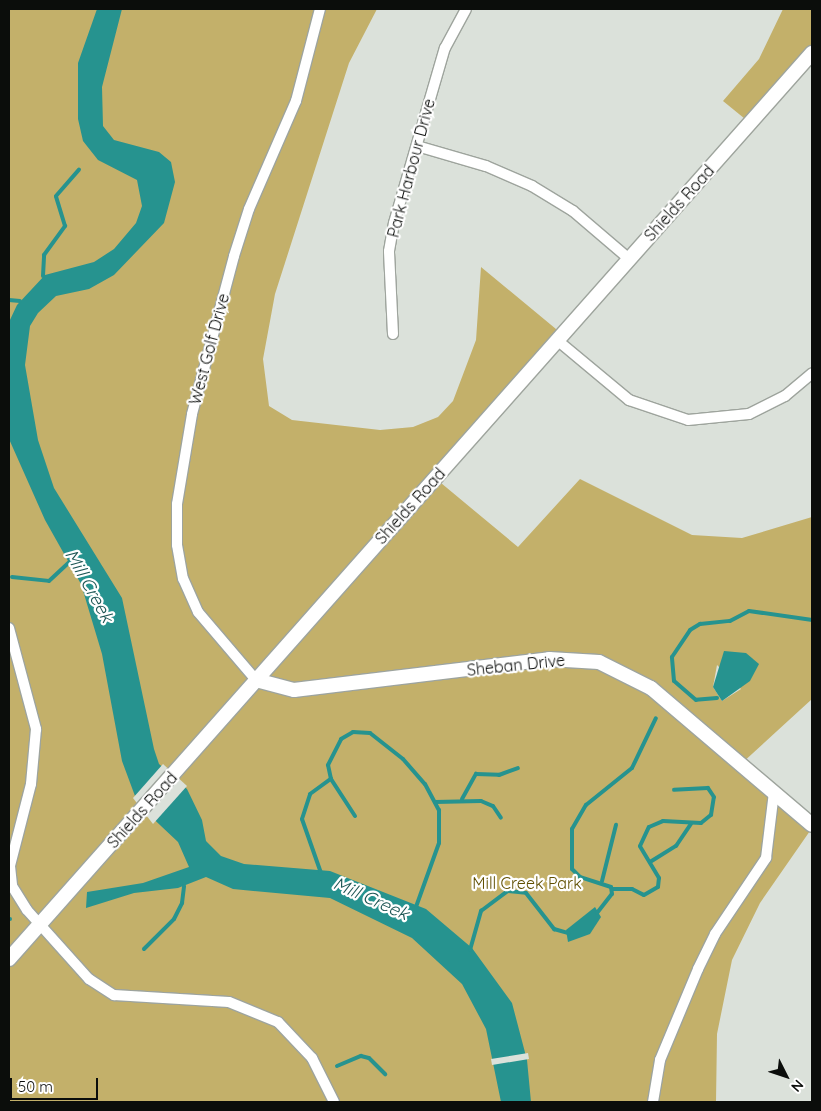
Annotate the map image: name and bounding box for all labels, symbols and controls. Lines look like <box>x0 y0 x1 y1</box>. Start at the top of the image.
street label: Park Harbour Drive <box>383 96 439 240</box>
street label: Shields Road <box>640 161 718 245</box>
street label: West Golf Drive <box>185 291 233 407</box>
street label: Shields Road <box>371 464 449 548</box>
water label: Mill Creek <box>60 546 118 626</box>
street label: Sheban Drive <box>466 650 566 680</box>
street label: Shields Road <box>103 768 181 852</box>
water label: Mill Creek <box>330 873 412 925</box>
park label: Mill Creek Park <box>472 873 582 893</box>
north arrow <box>761 1051 811 1101</box>
scale bar <box>12 1068 100 1100</box>
text: N <box>787 1076 807 1096</box>
text: 50 m <box>18 1077 53 1096</box>

